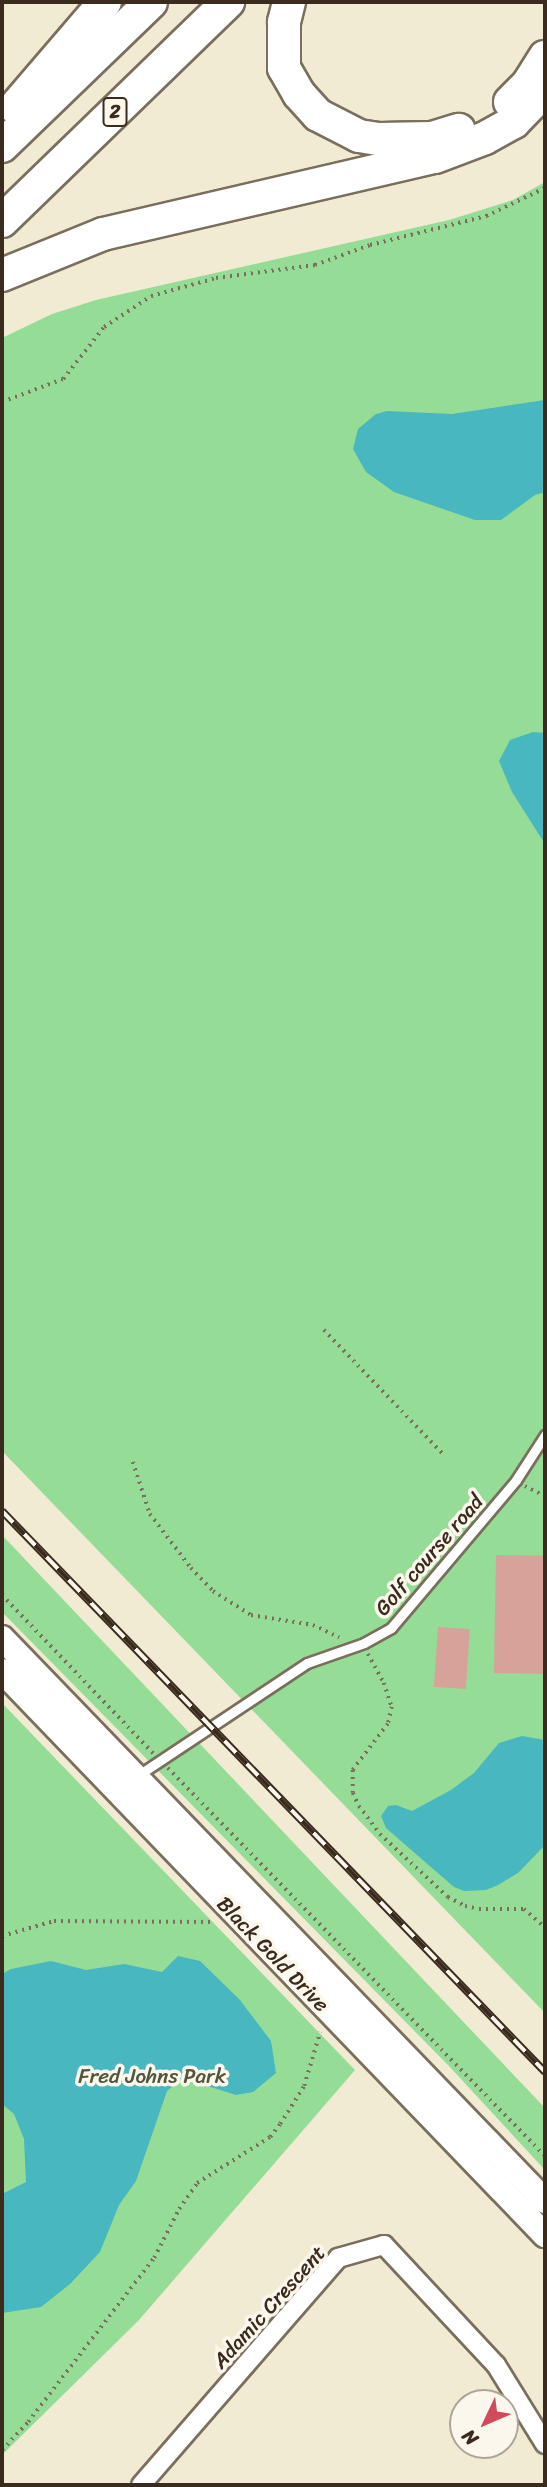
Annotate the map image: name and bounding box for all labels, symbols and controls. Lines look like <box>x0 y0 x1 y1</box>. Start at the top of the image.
road number: 2 <box>101 96 129 128</box>
street label: Golf course road <box>370 1490 488 1620</box>
street label: Black Gold Drive <box>212 1891 334 2017</box>
park label: Fred Johns Park <box>78 2063 226 2089</box>
street label: Adamic Crescent <box>207 2240 331 2374</box>
north arrow <box>449 2389 519 2459</box>
text: N <box>454 2421 486 2454</box>

